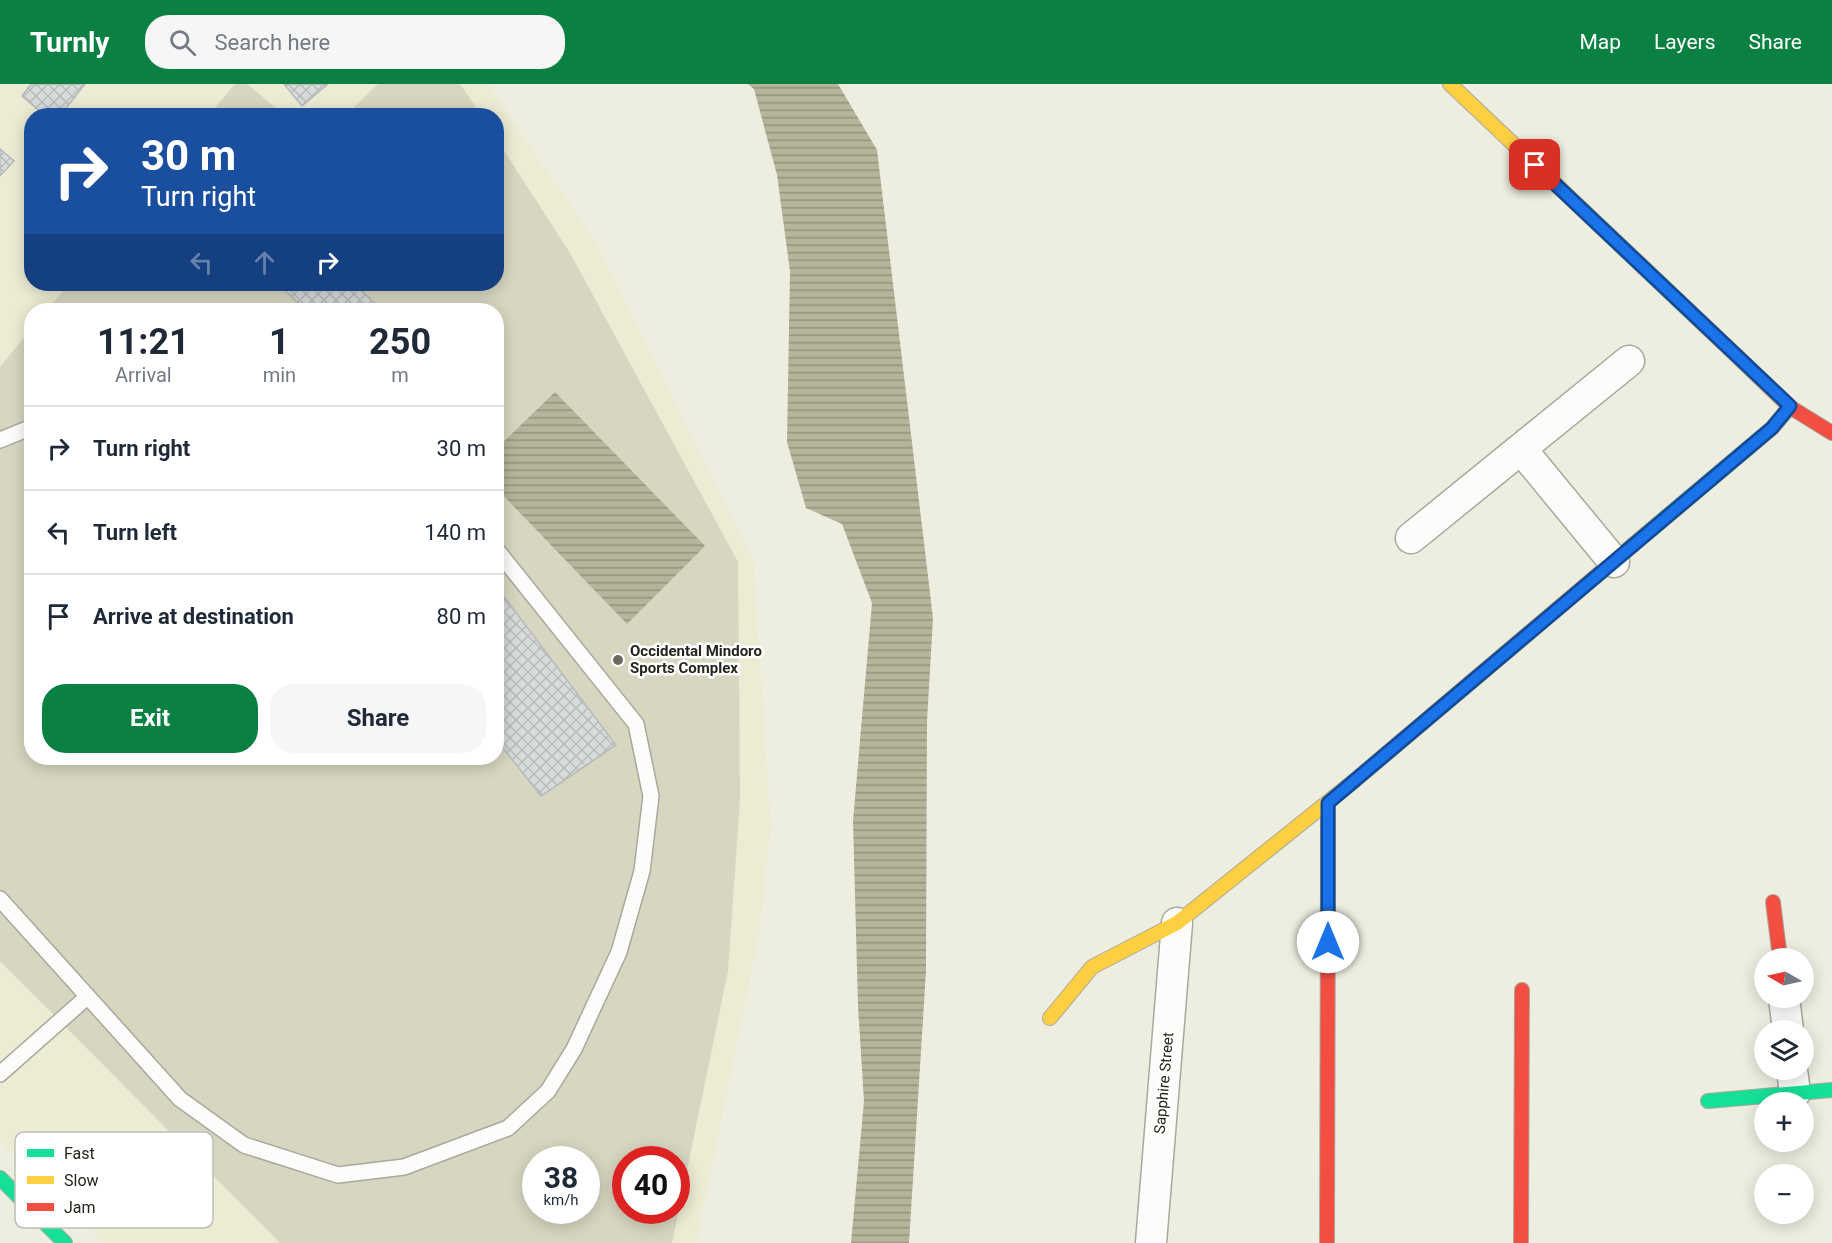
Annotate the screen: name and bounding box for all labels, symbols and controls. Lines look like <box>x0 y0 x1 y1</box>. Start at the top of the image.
search box <box>145 15 565 69</box>
text: Turnly <box>30 26 109 59</box>
icon: search <box>166 26 199 59</box>
text: Search here <box>214 30 330 55</box>
text: Map <box>1579 30 1621 54</box>
text: Layers <box>1654 30 1715 54</box>
text: Share <box>1748 30 1802 54</box>
text: 30 m <box>141 131 236 180</box>
icon: right <box>42 132 120 210</box>
pin <box>1509 139 1560 190</box>
icon: arrive <box>1518 148 1551 181</box>
text: Turn right <box>141 181 256 213</box>
icon: left <box>185 246 218 279</box>
icon: ahead <box>248 246 281 279</box>
icon: right <box>311 246 344 279</box>
text: 11:21 <box>97 321 190 363</box>
text: 1 <box>269 321 290 363</box>
text: 250 <box>369 321 431 363</box>
text: Arrival <box>115 363 172 387</box>
text: min <box>263 363 296 387</box>
text: m <box>391 363 409 387</box>
icon: right <box>42 432 75 465</box>
text: Turn right <box>93 436 190 461</box>
text: 30 m <box>437 436 486 461</box>
icon: left <box>42 516 75 549</box>
text: Turn left <box>93 520 177 545</box>
text: 140 m <box>424 520 486 545</box>
icon: arrive <box>42 600 75 633</box>
text: Arrive at destination <box>93 604 294 629</box>
text: 80 m <box>437 604 486 629</box>
place label: Occidental Mindoro Sports Complex <box>630 642 762 677</box>
marker: Occidental Mindoro Sports Complex <box>611 653 625 667</box>
button: Exit <box>42 684 258 753</box>
button: Share <box>270 684 486 753</box>
position arrow <box>1296 910 1360 974</box>
north arrow <box>1754 948 1814 1008</box>
map controls <box>1754 948 1814 1224</box>
button: layers <box>1754 1020 1814 1080</box>
street label: Sapphire Street <box>1151 1031 1177 1135</box>
button: + <box>1754 1092 1814 1152</box>
legend <box>15 1132 213 1228</box>
text: Fast <box>64 1144 95 1163</box>
speed limit sign: 40 <box>612 1146 690 1224</box>
text: 38 <box>544 1160 578 1195</box>
button: − <box>1754 1164 1814 1224</box>
text: Slow <box>64 1171 99 1190</box>
text: km/h <box>543 1191 579 1209</box>
text: Jam <box>64 1198 96 1217</box>

